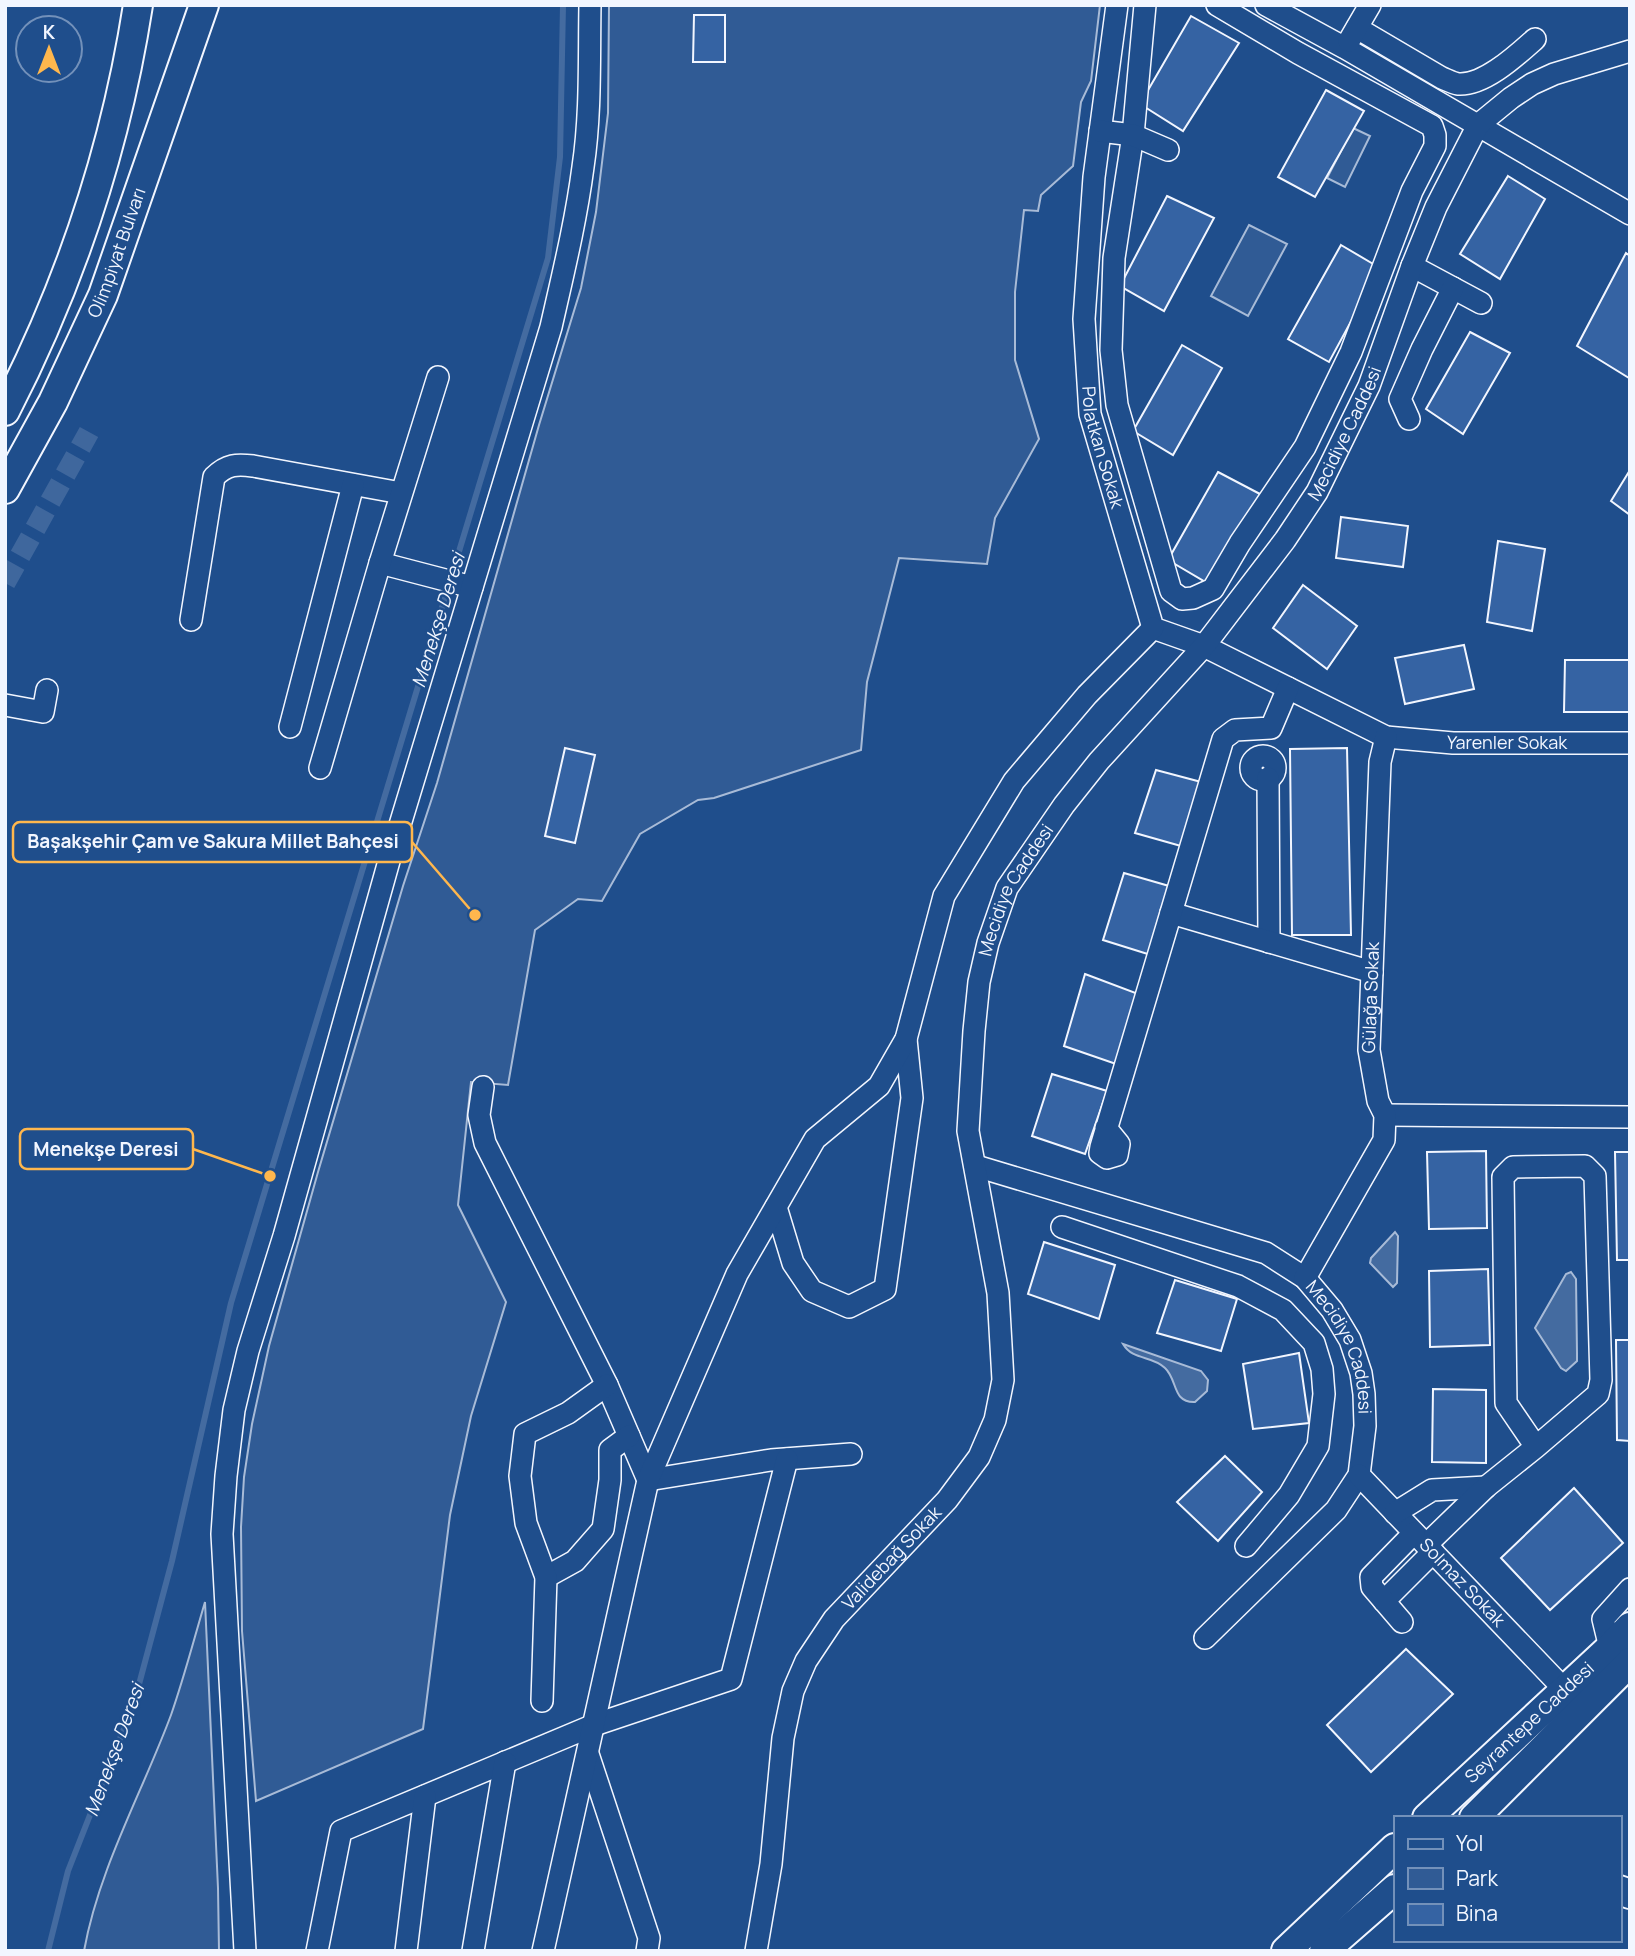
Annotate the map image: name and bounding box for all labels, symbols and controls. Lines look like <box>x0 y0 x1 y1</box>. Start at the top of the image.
north arrow <box>14 14 84 84</box>
text: K <box>43 19 56 45</box>
street label: Olimpiyat Bulvarı <box>81 184 151 321</box>
street label: Mecidiye Caddesi <box>1302 363 1386 505</box>
street label: Polatkan Sokak <box>1077 385 1130 512</box>
water label: Menekşe Deresi <box>405 547 472 690</box>
street label: Yarenler Sokak <box>1446 730 1568 754</box>
street label: Mecidiye Caddesi <box>972 819 1058 958</box>
callout: Başakşehir Çam ve Sakura Millet Bahçesi <box>13 822 412 862</box>
text: Başakşehir Çam ve Sakura Millet Bahçesi <box>27 828 399 854</box>
street label: Gülağa Sokak <box>1356 940 1384 1054</box>
callout: Menekşe Deresi <box>20 1129 193 1169</box>
text: Menekşe Deresi <box>33 1136 179 1162</box>
street label: Mecidiye Caddesi <box>1301 1275 1378 1414</box>
street label: Validebağ Sokak <box>836 1500 947 1614</box>
street label: Solmaz Sokak <box>1415 1532 1512 1632</box>
street label: Seyrantepe Caddesi <box>1459 1656 1599 1788</box>
water label: Menekşe Deresi <box>78 1678 151 1820</box>
legend <box>1394 1816 1621 1942</box>
text: Yol <box>1456 1829 1483 1857</box>
text: Park <box>1456 1864 1498 1892</box>
text: Bina <box>1456 1899 1498 1927</box>

